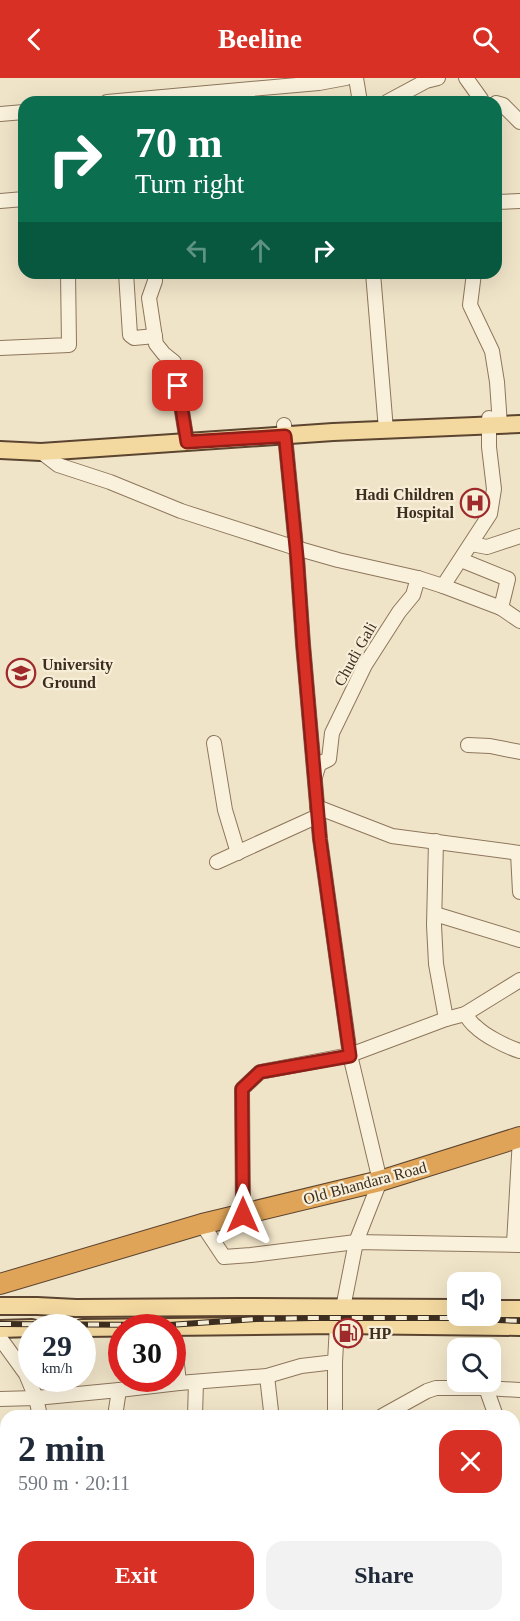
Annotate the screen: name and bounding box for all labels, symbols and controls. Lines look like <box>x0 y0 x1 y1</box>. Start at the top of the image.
icon: back <box>18 23 51 56</box>
icon: search <box>469 23 502 56</box>
text: Beeline <box>218 24 302 54</box>
icon: right <box>36 120 114 198</box>
text: 70 m <box>135 120 223 166</box>
text: Turn right <box>135 169 244 199</box>
icon: left <box>181 234 214 267</box>
icon: ahead <box>244 234 277 267</box>
icon: right <box>307 234 340 267</box>
pin <box>152 360 203 411</box>
icon: arrive <box>161 369 194 402</box>
place label: Hadi Children Hospital <box>355 486 455 522</box>
hospital icon: Hadi Children Hospital <box>459 487 491 519</box>
street label: Chudi Gali <box>330 618 380 689</box>
place label: University Ground <box>42 656 113 691</box>
school or university icon: University Ground <box>5 657 37 689</box>
street label: Old Bhandara Road <box>301 1158 429 1208</box>
position arrow <box>211 1183 275 1247</box>
map controls <box>447 1272 501 1392</box>
button: sound <box>447 1272 501 1326</box>
speed limit sign: 30 <box>108 1314 186 1392</box>
fuel station icon: HP <box>332 1317 364 1349</box>
place label: HP <box>369 1325 391 1342</box>
text: 29 <box>42 1329 72 1362</box>
button: search <box>447 1338 501 1392</box>
text: km/h <box>42 1360 72 1376</box>
text: 2 min <box>18 1429 105 1469</box>
button: close <box>439 1430 502 1493</box>
text: 590 m · 20:11 <box>18 1472 130 1494</box>
button: Exit <box>18 1541 254 1610</box>
button: Share <box>266 1541 502 1610</box>

